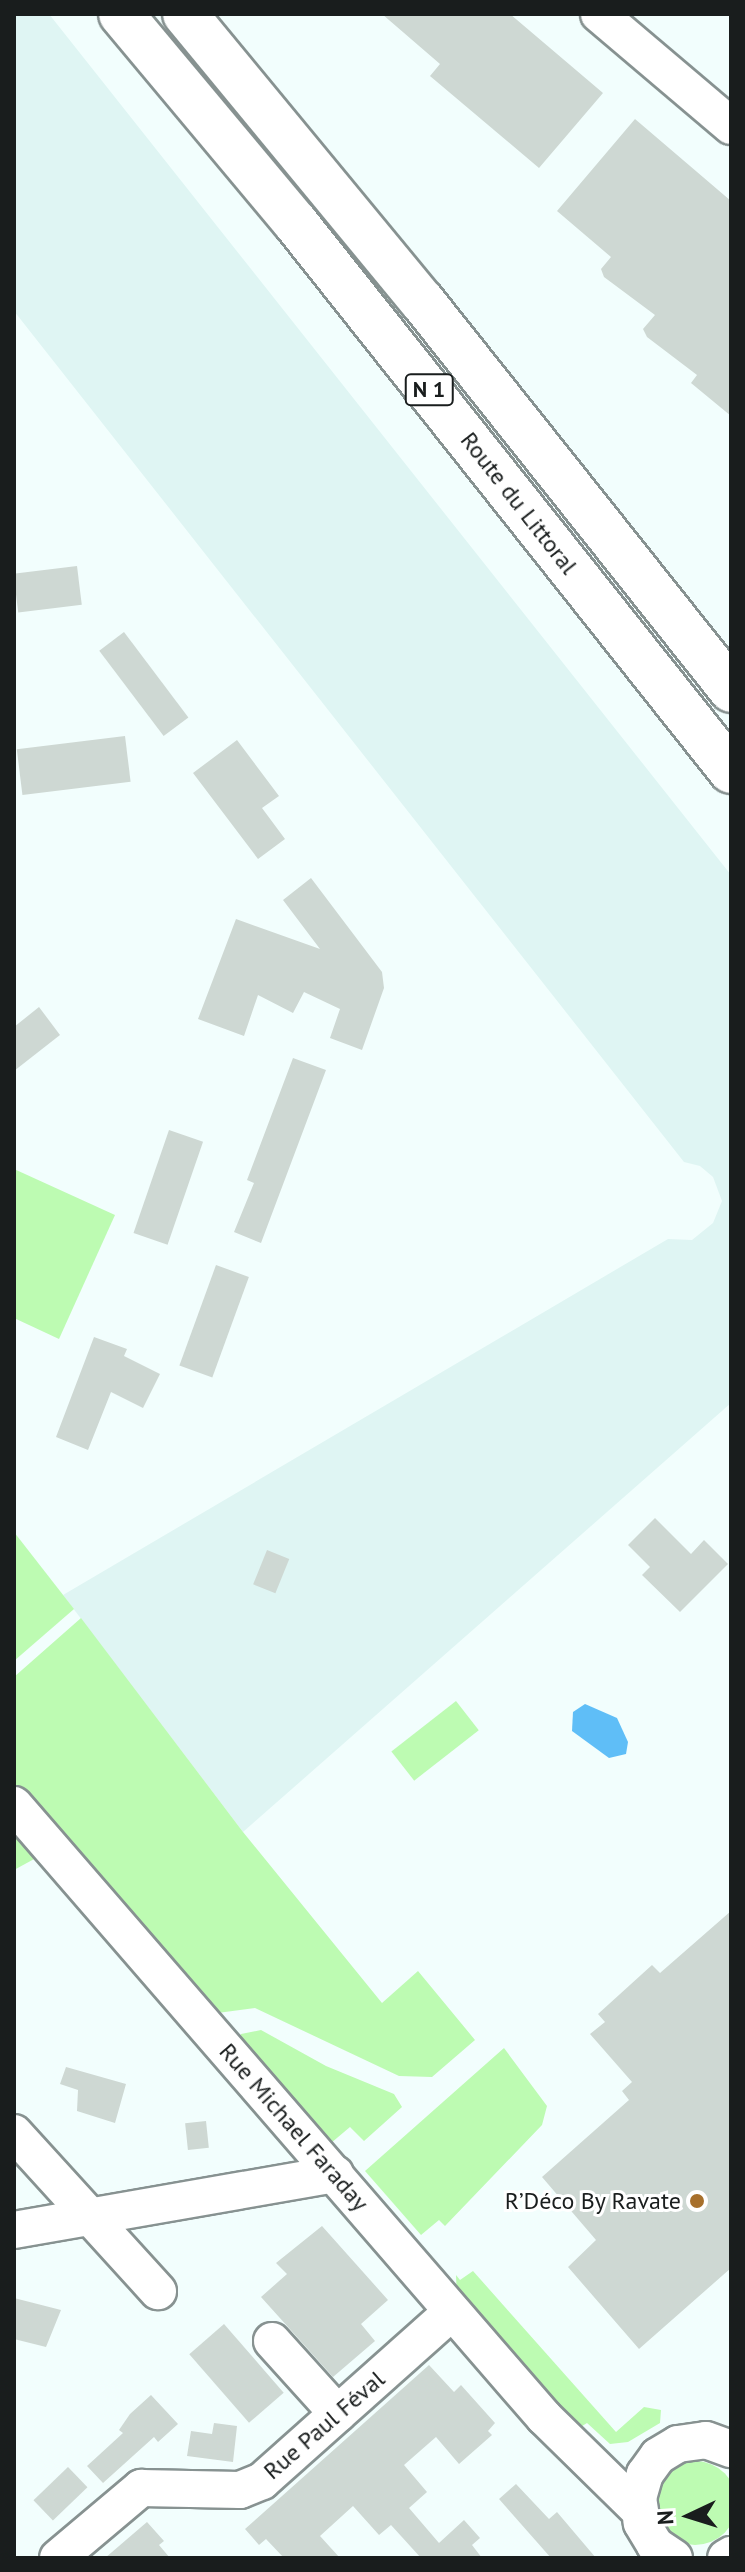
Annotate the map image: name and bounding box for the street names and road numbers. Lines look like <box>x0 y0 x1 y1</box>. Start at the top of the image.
road number: N 1 <box>403 372 455 408</box>
street label: Route du Littoral <box>455 426 583 580</box>
street label: Rue Michael Faraday <box>213 2037 375 2217</box>
street label: Rue Paul Féval <box>258 2365 390 2485</box>

